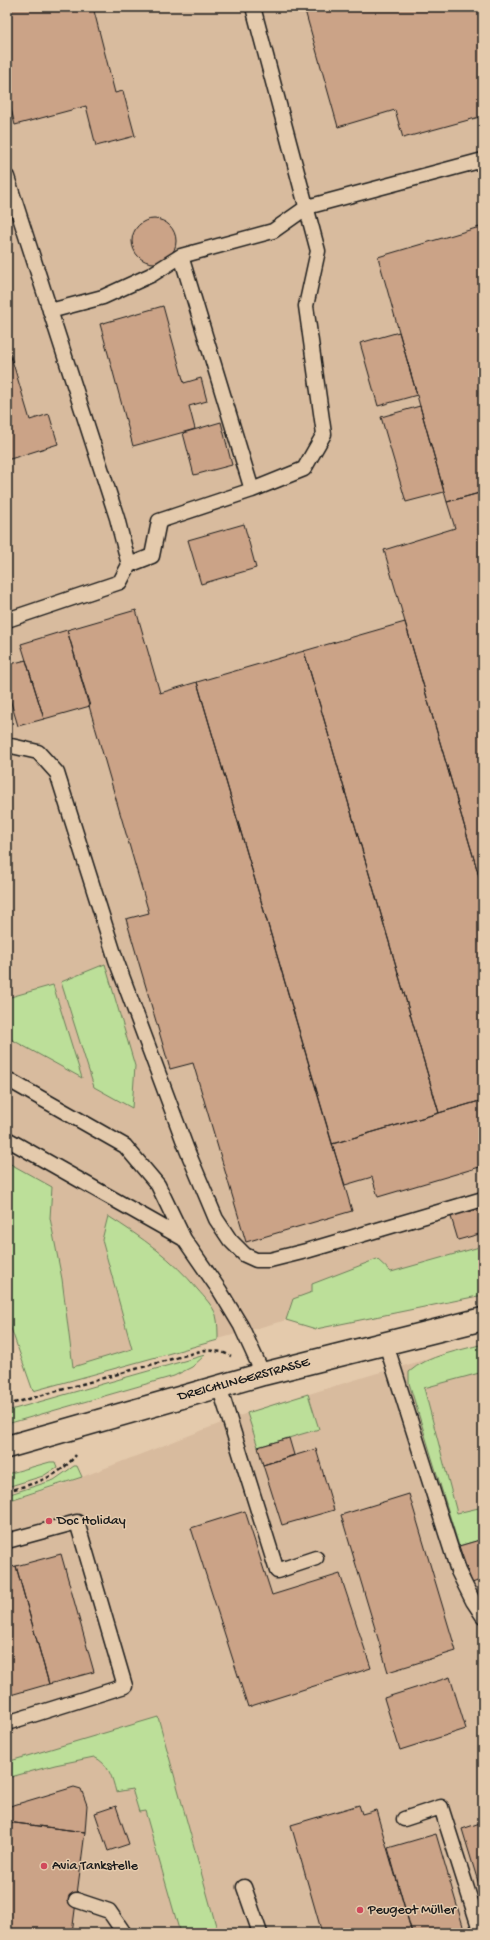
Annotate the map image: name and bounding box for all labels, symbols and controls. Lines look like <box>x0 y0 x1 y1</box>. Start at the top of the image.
street label: DREICHLINGERSTRASSE <box>175 1354 313 1406</box>
place label: Doc Holiday <box>56 1513 126 1530</box>
marker: Doc Holiday <box>44 1516 54 1526</box>
place label: Avia Tankstelle <box>52 1858 139 1875</box>
marker: Avia Tankstelle <box>39 1861 49 1871</box>
place label: Peugeot Müller <box>367 1902 457 1919</box>
marker: Peugeot Müller <box>355 1905 365 1915</box>

